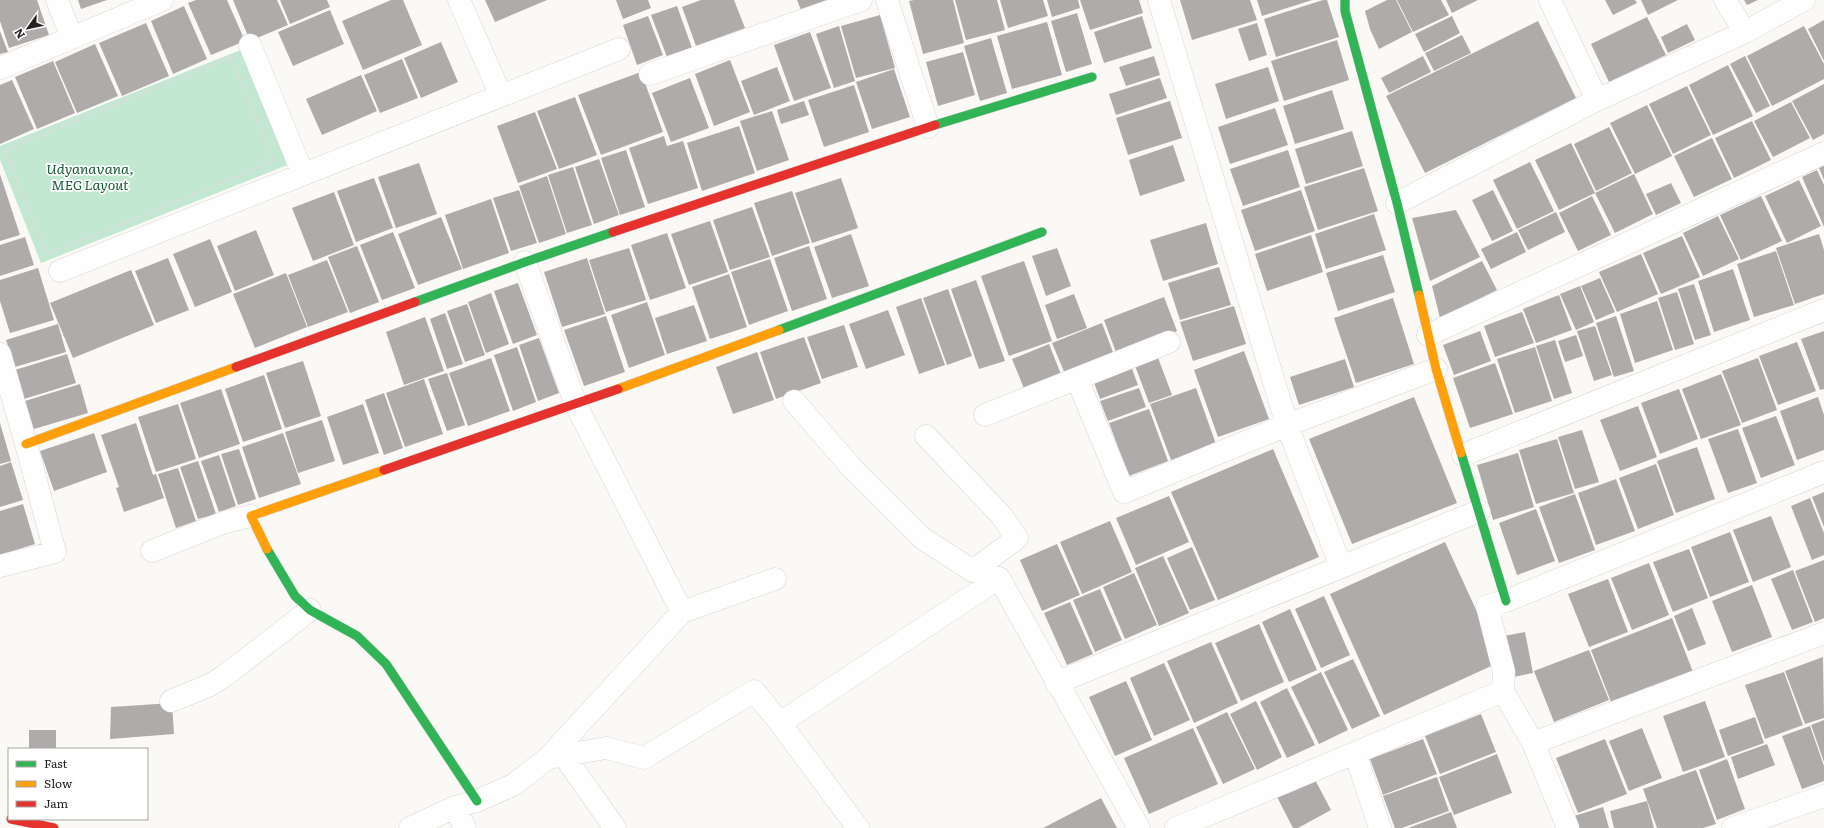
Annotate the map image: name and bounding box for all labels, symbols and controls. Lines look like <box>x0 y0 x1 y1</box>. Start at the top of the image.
north arrow <box>8 8 48 48</box>
text: N <box>10 26 28 42</box>
park label: Udyanavana, MEG Layout <box>46 158 134 194</box>
legend <box>8 748 148 820</box>
text: Fast <box>44 754 68 772</box>
text: Slow <box>44 774 73 792</box>
text: Jam <box>44 794 69 812</box>

